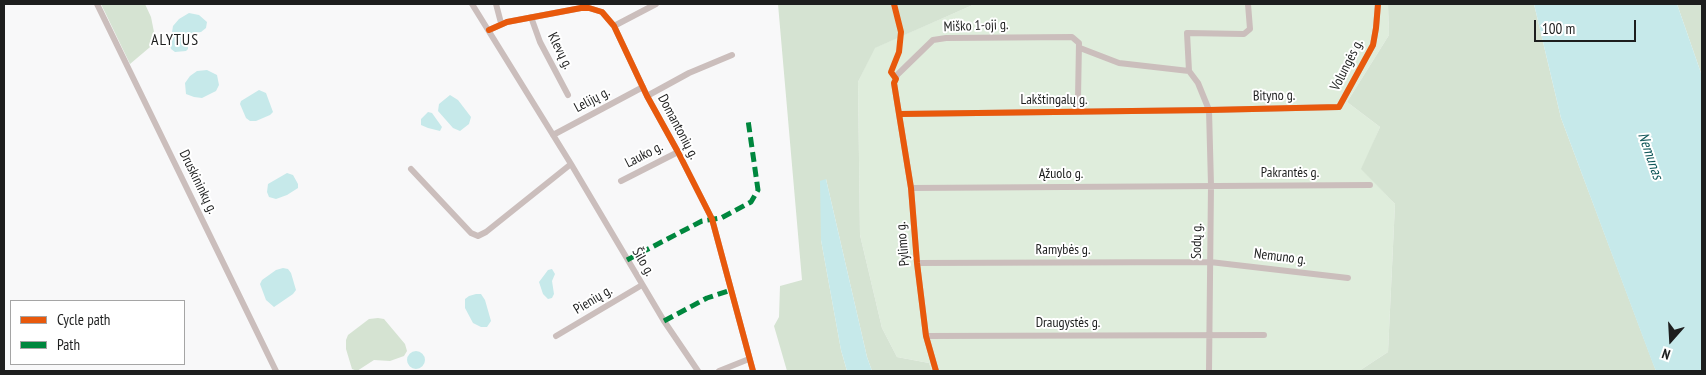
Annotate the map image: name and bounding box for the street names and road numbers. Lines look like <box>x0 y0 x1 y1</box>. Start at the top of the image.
street label: Miško 1-oji g. <box>943 16 1009 36</box>
street label: Klevų g. <box>544 30 576 72</box>
street label: Volungės g. <box>1327 37 1367 93</box>
street label: Lelijų g. <box>571 84 613 116</box>
street label: Bityno g. <box>1253 87 1295 105</box>
street label: Domantonių g. <box>654 92 702 162</box>
street label: Lakštingalų g. <box>1021 92 1087 108</box>
street label: Lauko g. <box>622 138 666 172</box>
street label: Druskininkų g. <box>175 147 221 217</box>
street label: Pakrantės g. <box>1261 165 1319 181</box>
street label: Ąžuolo g. <box>1039 166 1083 182</box>
street label: Pylimo g. <box>893 221 913 267</box>
street label: Sodų g. <box>1188 223 1206 259</box>
street label: Ramybės g. <box>1036 242 1090 258</box>
street label: Šilo g. <box>628 245 658 279</box>
street label: Nemuno g. <box>1253 245 1307 269</box>
street label: Pienių g. <box>571 282 615 318</box>
street label: Draugystės g. <box>1036 315 1100 331</box>

